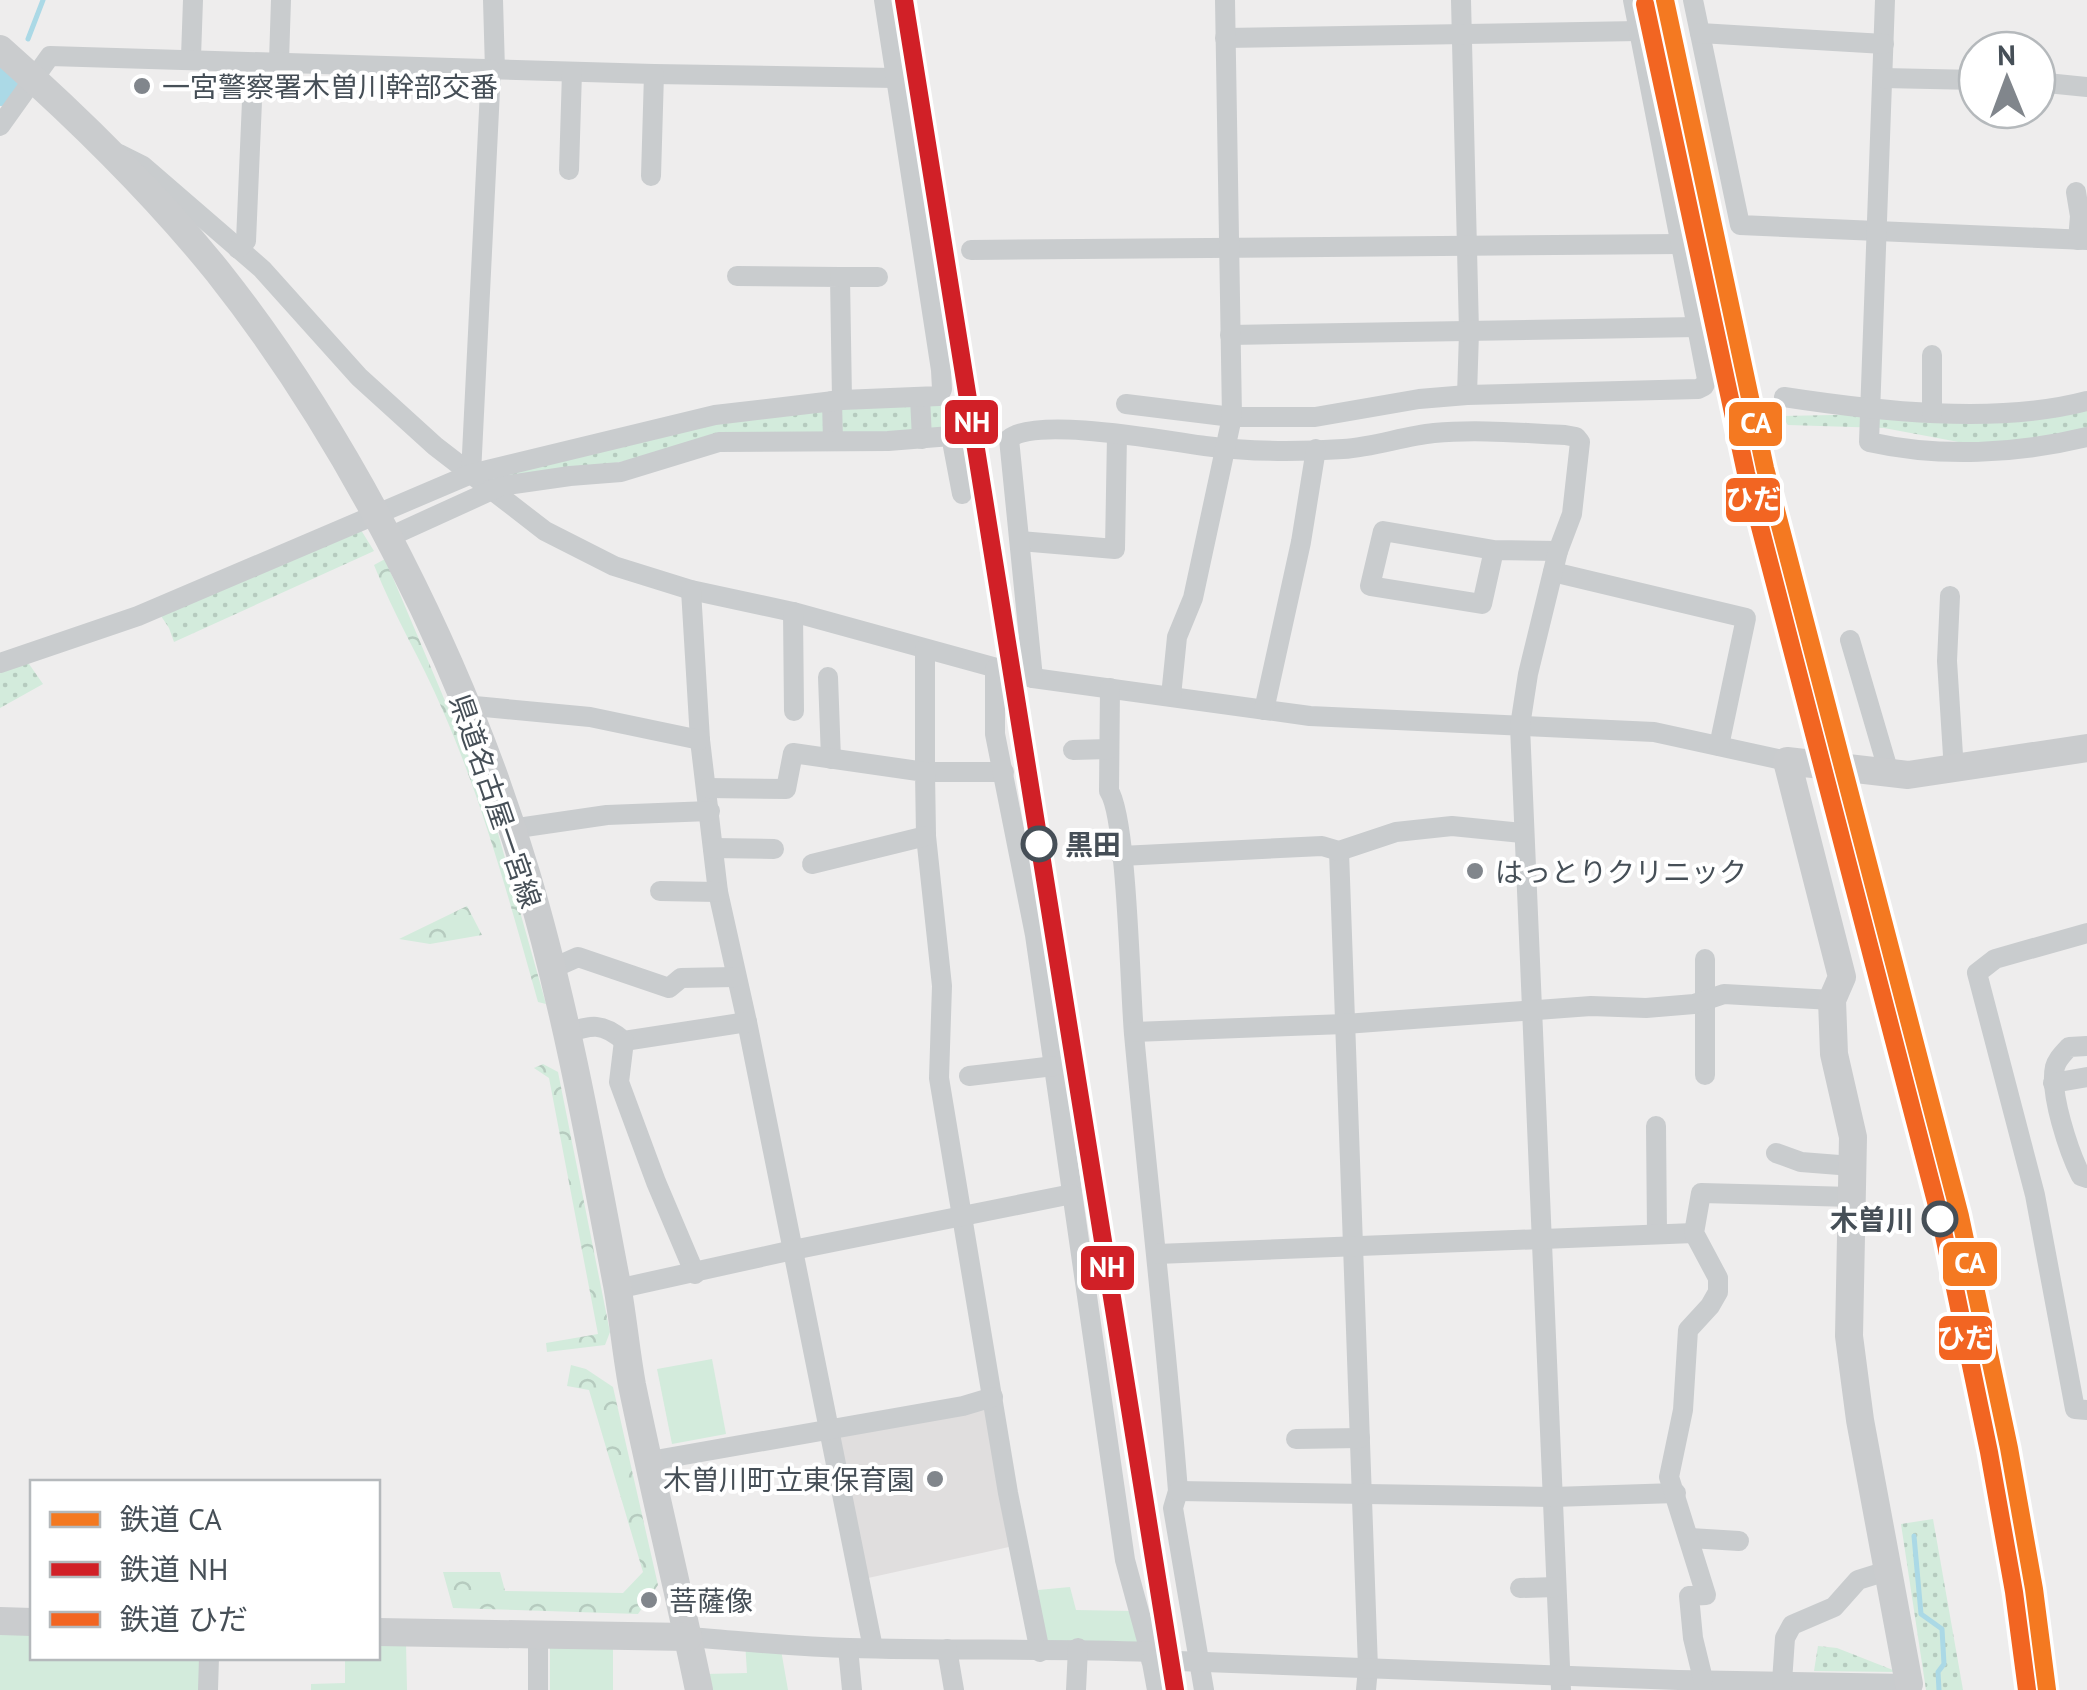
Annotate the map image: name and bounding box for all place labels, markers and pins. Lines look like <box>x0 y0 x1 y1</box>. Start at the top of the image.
place label: 一宮警察署木曽川幹部交番 <box>162 68 498 105</box>
marker: 一宮警察署木曽川幹部交番 <box>131 75 153 97</box>
place label: 黒田 <box>1065 826 1121 863</box>
marker: 黒田 <box>1022 827 1056 861</box>
place label: はっとりクリニック <box>1495 853 1747 890</box>
marker: はっとりクリニック <box>1464 860 1486 882</box>
place label: 木曽川 <box>1830 1201 1914 1238</box>
marker: 木曽川 <box>1923 1202 1957 1236</box>
place label: 木曽川町立東保育園 <box>663 1461 915 1498</box>
marker: 木曽川町立東保育園 <box>924 1468 946 1490</box>
place label: 菩薩像 <box>669 1582 753 1619</box>
marker: 菩薩像 <box>638 1589 660 1611</box>

